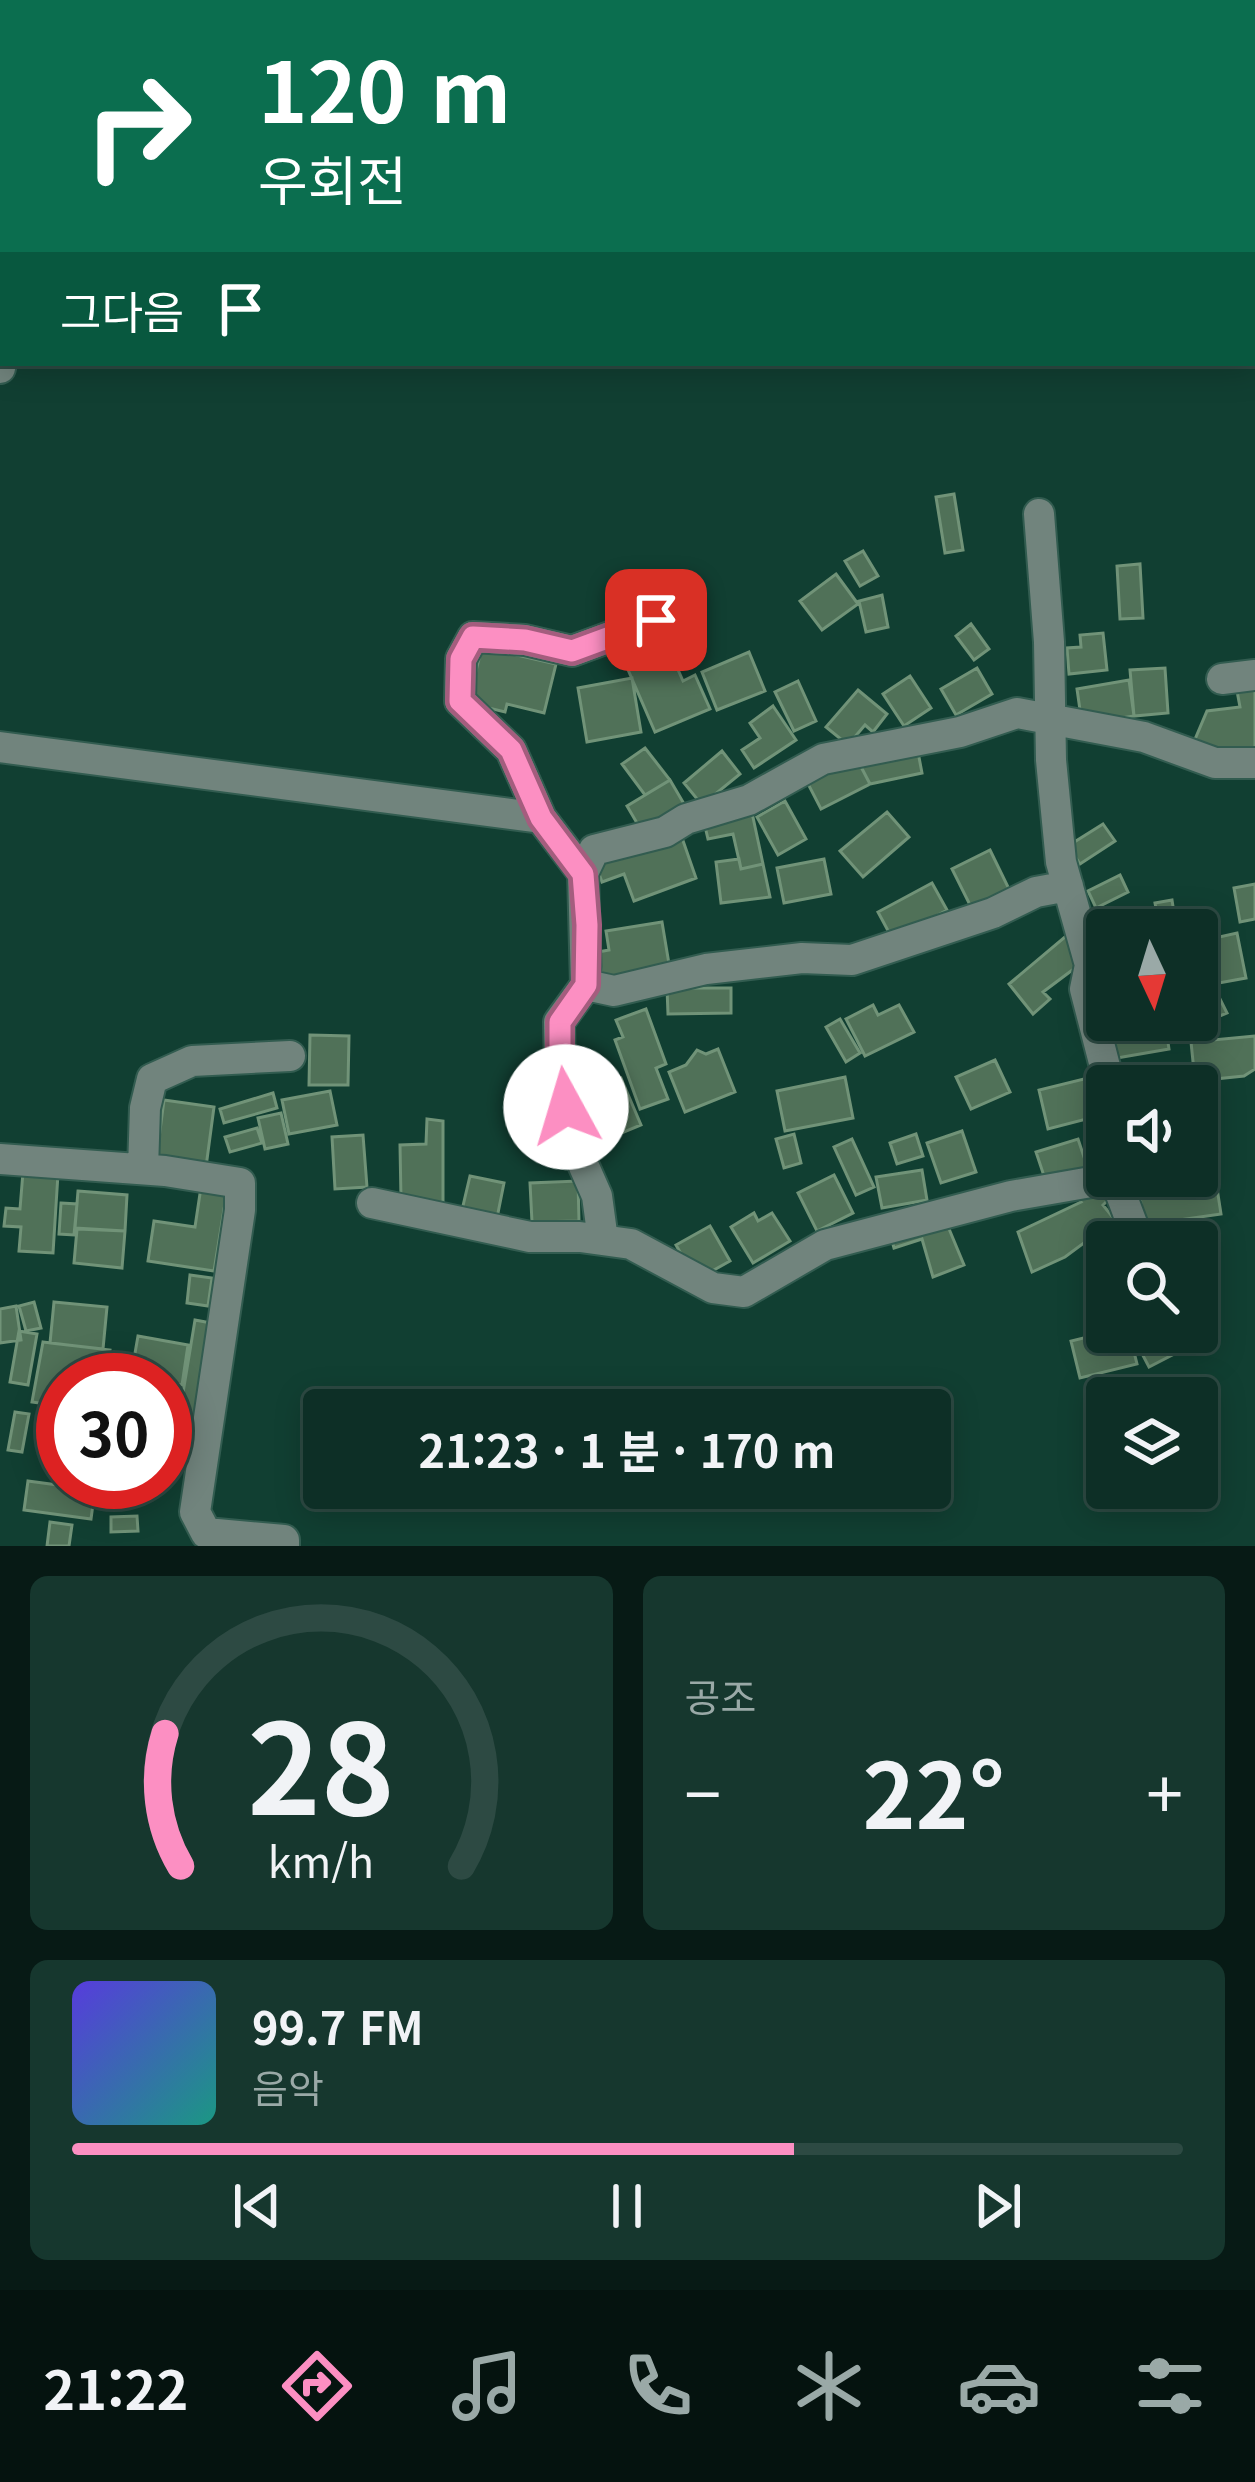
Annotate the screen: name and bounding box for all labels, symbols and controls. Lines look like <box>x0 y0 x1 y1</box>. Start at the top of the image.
text: 120 m <box>258 26 511 147</box>
icon: right <box>60 48 216 204</box>
text: 우회전 <box>258 138 407 217</box>
icon: arrive <box>208 276 274 342</box>
text: 그다음 <box>60 277 184 342</box>
pin <box>605 569 707 671</box>
icon: arrive <box>623 587 689 653</box>
north arrow <box>1086 909 1218 1041</box>
map controls <box>1086 909 1218 1509</box>
position arrow <box>503 1044 629 1170</box>
button: sound <box>1086 1065 1218 1197</box>
button: search <box>1086 1221 1218 1353</box>
speed limit sign: 30 <box>36 1353 192 1509</box>
button: layers <box>1086 1377 1218 1509</box>
text: 21:23 · 1 분 · 170 m <box>419 1416 835 1481</box>
text: 공조 <box>685 1667 756 1723</box>
text: 28 <box>248 1670 395 1851</box>
text: 22° <box>862 1725 1005 1855</box>
text: − <box>685 1742 721 1838</box>
text: + <box>1146 1742 1183 1838</box>
text: km/h <box>268 1828 374 1890</box>
text: 99.7 FM <box>252 1993 424 2058</box>
text: 음악 <box>252 2058 324 2114</box>
icon: previous <box>224 2173 290 2239</box>
icon: pause <box>594 2173 660 2239</box>
icon: next <box>965 2173 1031 2239</box>
icon: directions <box>275 2344 359 2428</box>
icon: music <box>445 2344 529 2428</box>
icon: phone <box>616 2344 700 2428</box>
icon: climate <box>787 2344 871 2428</box>
icon: car <box>957 2344 1041 2428</box>
icon: filters <box>1128 2344 1212 2428</box>
text: 21:22 <box>43 2347 188 2426</box>

